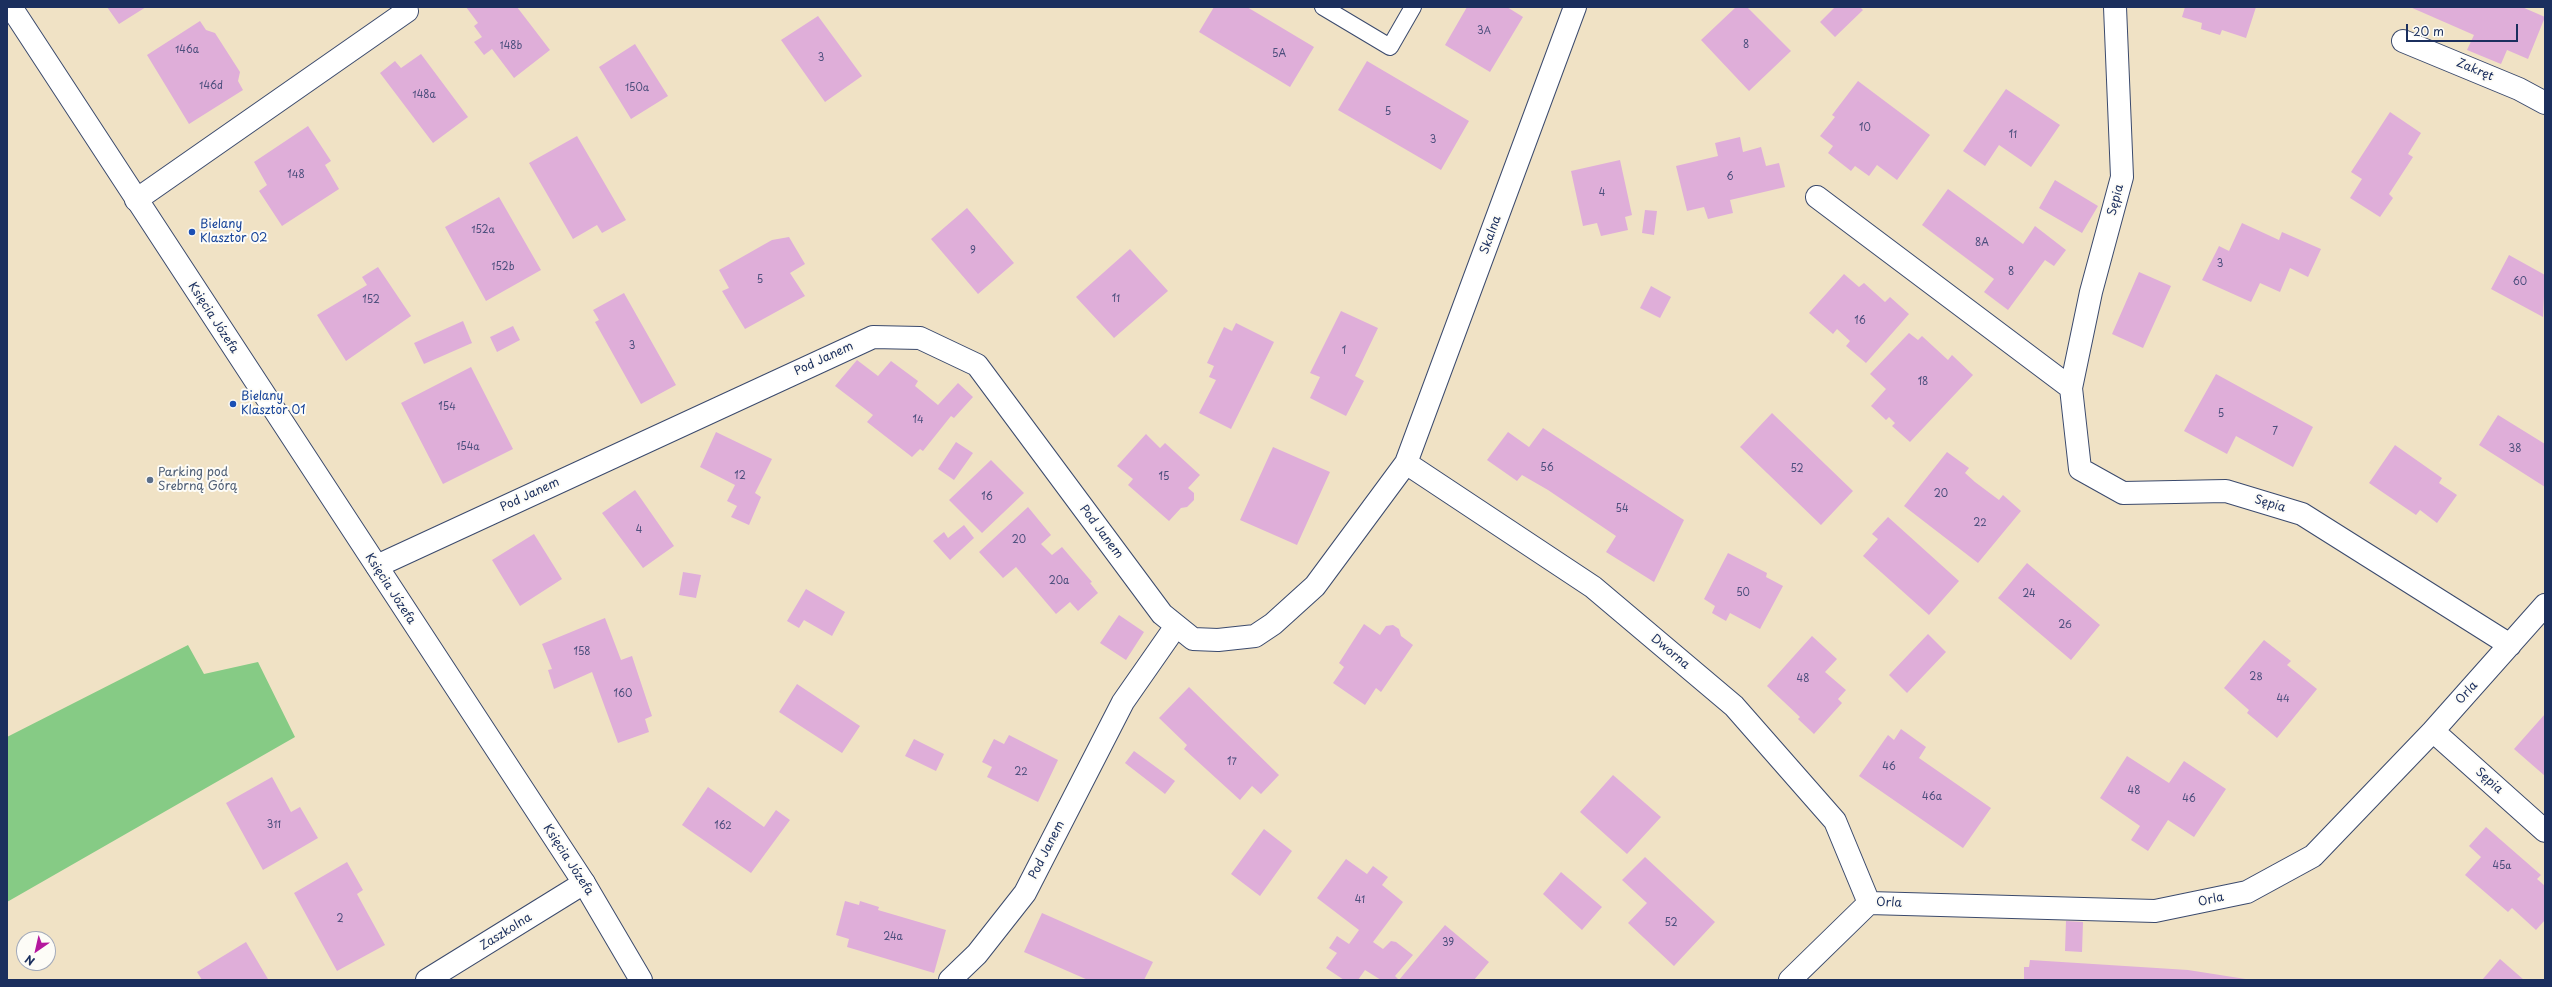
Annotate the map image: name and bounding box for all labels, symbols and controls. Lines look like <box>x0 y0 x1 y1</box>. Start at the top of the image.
scale bar <box>2408 16 2520 42</box>
text: 20 m <box>2413 22 2444 40</box>
house number: 3A <box>1477 25 1491 37</box>
house number: 8 <box>1743 39 1749 51</box>
house number: 148b <box>500 40 522 52</box>
house number: 146a <box>175 44 199 56</box>
house number: 5A <box>1272 48 1286 60</box>
house number: 3 <box>818 52 824 64</box>
street label: Zakręt <box>2454 56 2496 84</box>
house number: 146d <box>199 80 223 92</box>
house number: 150a <box>625 82 649 94</box>
house number: 148a <box>412 89 436 101</box>
house number: 5 <box>1385 106 1391 118</box>
house number: 10 <box>1859 122 1871 134</box>
house number: 11 <box>2009 129 2017 141</box>
house number: 3 <box>1430 134 1436 146</box>
house number: 148 <box>287 169 305 181</box>
house number: 6 <box>1726 171 1734 183</box>
street label: Sępia <box>2105 183 2127 217</box>
house number: 4 <box>1599 187 1605 199</box>
street label: Skalna <box>1477 214 1505 256</box>
place label: Bielany Klasztor 02 <box>200 218 267 246</box>
house number: 152a <box>471 224 495 236</box>
marker: Bielany Klasztor 02 <box>187 227 197 237</box>
house number: 8A <box>1975 237 1989 249</box>
house number: 9 <box>970 245 976 257</box>
house number: 3 <box>2217 258 2223 270</box>
house number: 152b <box>492 261 514 273</box>
house number: 8 <box>2008 266 2014 278</box>
house number: 5 <box>757 274 763 286</box>
house number: 60 <box>2513 276 2527 288</box>
street label: Księcia Józefa <box>185 280 241 356</box>
house number: 11 <box>1112 293 1120 305</box>
house number: 152 <box>362 294 380 306</box>
house number: 16 <box>1854 315 1866 327</box>
street label: Pod Janem <box>792 339 856 379</box>
house number: 3 <box>629 340 635 352</box>
house number: 1 <box>1342 345 1346 357</box>
house number: 18 <box>1918 376 1928 388</box>
place label: Bielany Klasztor 01 <box>241 390 306 418</box>
marker: Bielany Klasztor 01 <box>228 399 238 409</box>
house number: 154 <box>438 401 456 413</box>
house number: 5 <box>2218 408 2224 420</box>
house number: 14 <box>912 414 924 426</box>
house number: 7 <box>2272 426 2278 438</box>
house number: 154a <box>456 441 480 453</box>
house number: 38 <box>2509 443 2521 455</box>
house number: 56 <box>1540 462 1554 474</box>
house number: 52 <box>1790 463 1804 475</box>
place label: Parking pod Srebrną Górą <box>158 466 237 494</box>
house number: 12 <box>734 470 746 482</box>
house number: 15 <box>1159 471 1169 483</box>
marker: Parking pod Srebrną Górą <box>145 475 155 485</box>
street label: Pod Janem <box>498 475 562 515</box>
house number: 20 <box>1934 488 1948 500</box>
house number: 16 <box>981 491 993 503</box>
street label: Sępia <box>2253 492 2287 516</box>
street label: Pod Janem <box>1076 502 1126 562</box>
house number: 54 <box>1615 503 1629 515</box>
house number: 22 <box>1973 517 1987 529</box>
house number: 4 <box>636 524 642 536</box>
house number: 20 <box>1012 534 1026 546</box>
street label: Księcia Józefa <box>362 551 418 627</box>
house number: 20a <box>1049 575 1069 587</box>
house number: 50 <box>1736 587 1750 599</box>
house number: 24 <box>2022 588 2036 600</box>
house number: 26 <box>2058 619 2072 631</box>
street label: Dworna <box>1648 632 1692 672</box>
house number: 158 <box>573 646 591 658</box>
house number: 28 <box>2249 671 2263 683</box>
house number: 48 <box>1797 673 1809 685</box>
street label: Orla <box>2453 679 2481 707</box>
house number: 160 <box>614 688 632 700</box>
house number: 44 <box>2276 693 2290 705</box>
house number: 17 <box>1227 756 1237 768</box>
house number: 46 <box>1882 761 1896 773</box>
street label: Sępia <box>2472 765 2506 797</box>
house number: 22 <box>1014 766 1028 778</box>
house number: 48 <box>2128 785 2140 797</box>
house number: 46a <box>1922 791 1942 803</box>
house number: 46 <box>2182 793 2196 805</box>
street label: Pod Janem <box>1026 818 1068 882</box>
house number: 311 <box>267 819 281 831</box>
house number: 162 <box>714 820 732 832</box>
street label: Księcia Józefa <box>540 822 596 898</box>
house number: 45a <box>2493 860 2511 872</box>
street label: Orla <box>2197 890 2225 910</box>
house number: 41 <box>1355 894 1365 906</box>
street label: Orla <box>1876 895 1902 911</box>
street label: Zaszkolna <box>477 910 535 954</box>
house number: 2 <box>336 913 344 925</box>
house number: 52 <box>1664 917 1678 929</box>
north arrow <box>16 931 56 971</box>
house number: 24a <box>883 931 903 943</box>
house number: 39 <box>1442 937 1454 949</box>
text: N <box>21 951 38 970</box>

